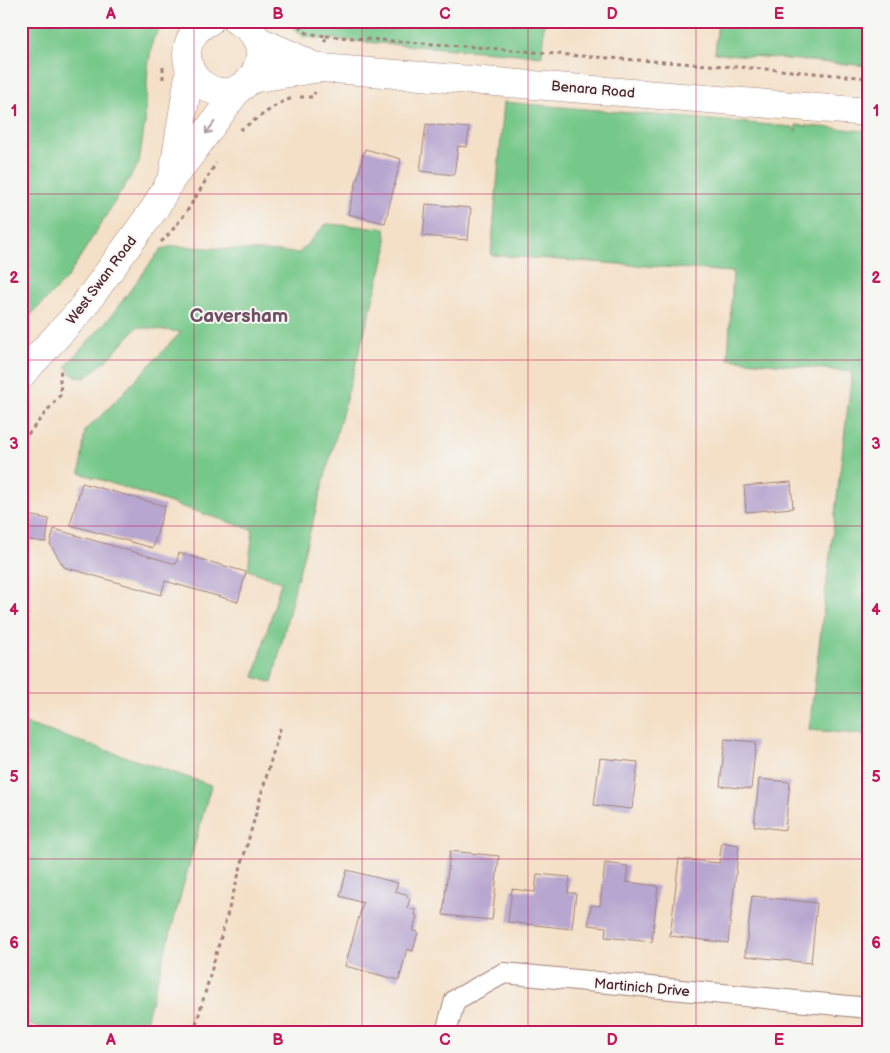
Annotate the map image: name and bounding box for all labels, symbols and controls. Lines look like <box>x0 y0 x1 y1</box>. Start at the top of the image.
text: A <box>105 5 116 24</box>
text: B <box>272 5 284 24</box>
text: C <box>439 5 451 24</box>
text: D <box>606 5 618 24</box>
text: E <box>774 5 784 24</box>
street label: Benara Road <box>550 77 636 102</box>
text: 1 <box>11 102 17 121</box>
text: 1 <box>873 102 879 121</box>
one-way arrow <box>205 121 216 134</box>
street label: West Swan Road <box>63 233 140 328</box>
text: 2 <box>9 269 19 288</box>
text: 2 <box>871 269 881 288</box>
district label: Caversham <box>190 305 288 328</box>
text: 3 <box>9 435 19 454</box>
text: 3 <box>871 435 881 454</box>
text: 4 <box>9 601 19 620</box>
text: 4 <box>871 601 881 620</box>
text: 5 <box>9 768 19 787</box>
text: 5 <box>871 768 881 787</box>
text: 6 <box>9 934 19 953</box>
text: 6 <box>871 934 881 953</box>
street label: Martinich Drive <box>593 975 690 1000</box>
text: A <box>105 1031 116 1050</box>
text: B <box>272 1031 284 1050</box>
text: C <box>439 1031 451 1050</box>
text: D <box>606 1031 618 1050</box>
text: E <box>774 1031 784 1050</box>

